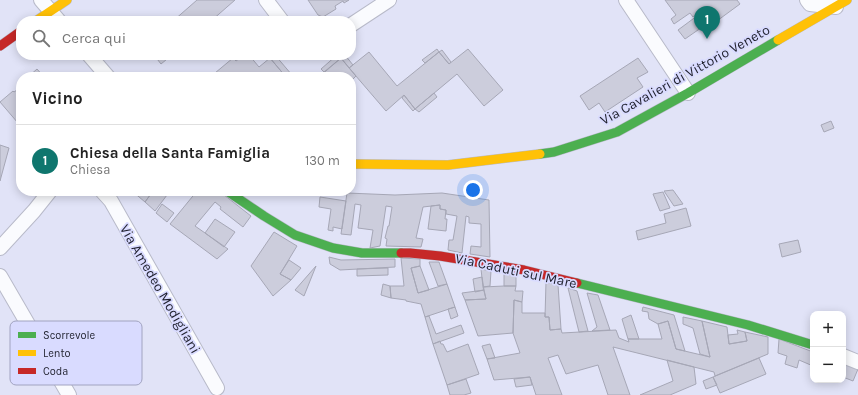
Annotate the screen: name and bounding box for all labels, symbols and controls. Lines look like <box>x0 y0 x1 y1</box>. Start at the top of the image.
pin: 1 <box>694 6 720 39</box>
search box <box>16 16 356 60</box>
street label: Via Cavalieri di Vittorio Veneto <box>597 21 773 129</box>
icon: search <box>30 27 52 49</box>
text: Cerca qui <box>62 29 126 47</box>
text: Vicino <box>32 88 83 108</box>
text: Chiesa della Santa Famiglia <box>70 144 270 162</box>
text: 1 <box>43 153 47 168</box>
text: 130 m <box>305 153 340 168</box>
text: Chiesa <box>70 162 110 177</box>
your location <box>463 180 483 200</box>
street label: Via Amedeo Modigliani <box>116 221 204 357</box>
street label: Via Caduti sul Mare <box>454 250 578 292</box>
map controls <box>810 311 846 383</box>
button: + <box>810 311 846 347</box>
legend <box>10 321 142 385</box>
text: Scorrevole <box>43 329 96 342</box>
text: Lento <box>43 347 71 360</box>
button: − <box>810 347 846 383</box>
text: Coda <box>43 365 68 378</box>

